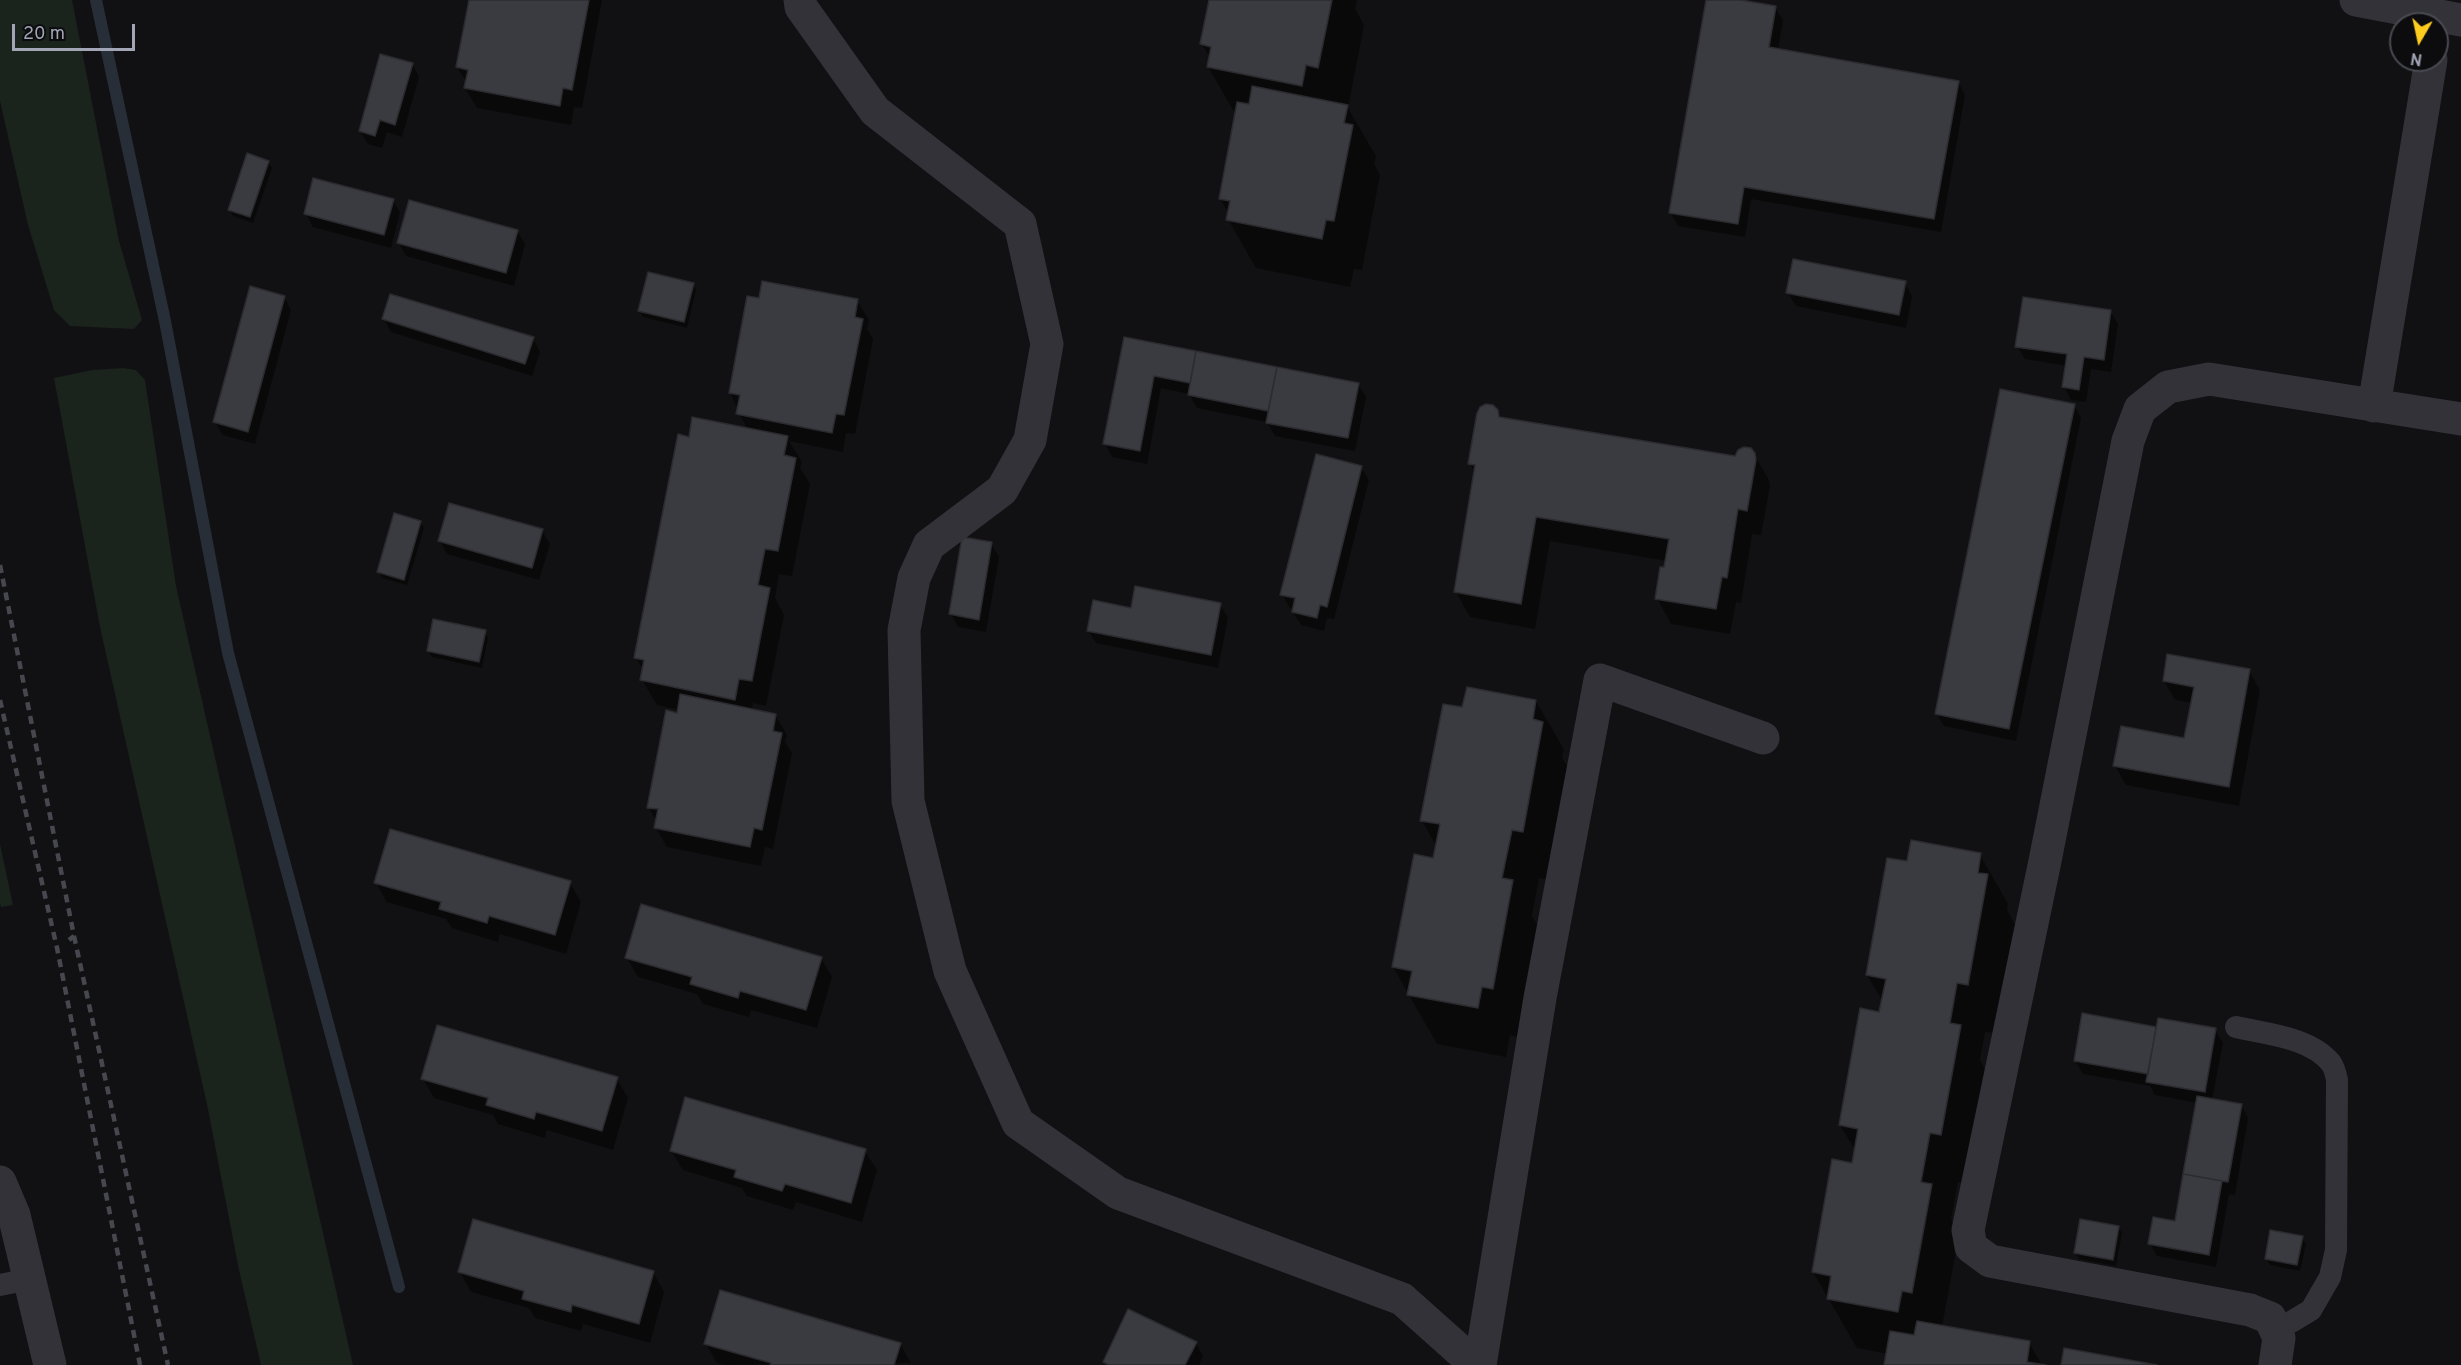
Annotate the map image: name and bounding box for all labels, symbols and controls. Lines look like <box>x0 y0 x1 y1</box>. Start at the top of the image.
scale bar <box>15 12 138 50</box>
north arrow <box>2389 12 2449 72</box>
text: 20 m <box>23 23 65 46</box>
text: N <box>2409 47 2424 69</box>

